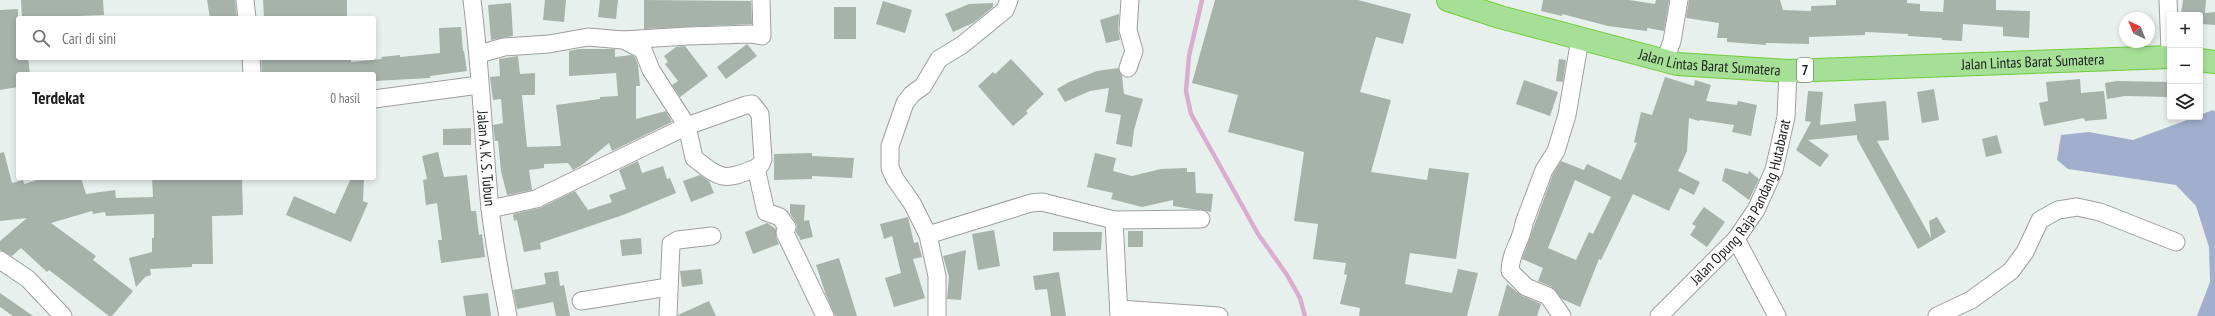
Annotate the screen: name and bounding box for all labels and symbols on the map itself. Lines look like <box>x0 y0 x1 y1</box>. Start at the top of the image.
north arrow <box>2119 12 2155 48</box>
street label: Jalan Lintas Barat Sumatera <box>1636 44 1781 80</box>
street label: Jalan Lintas Barat Sumatera <box>1960 49 2105 74</box>
road number: 7 <box>1797 58 1813 82</box>
street label: Jalan A. K. S. Tubun <box>473 109 500 207</box>
street label: Jalan Opung Raja Pandang Hutabarat <box>1685 117 1794 289</box>

